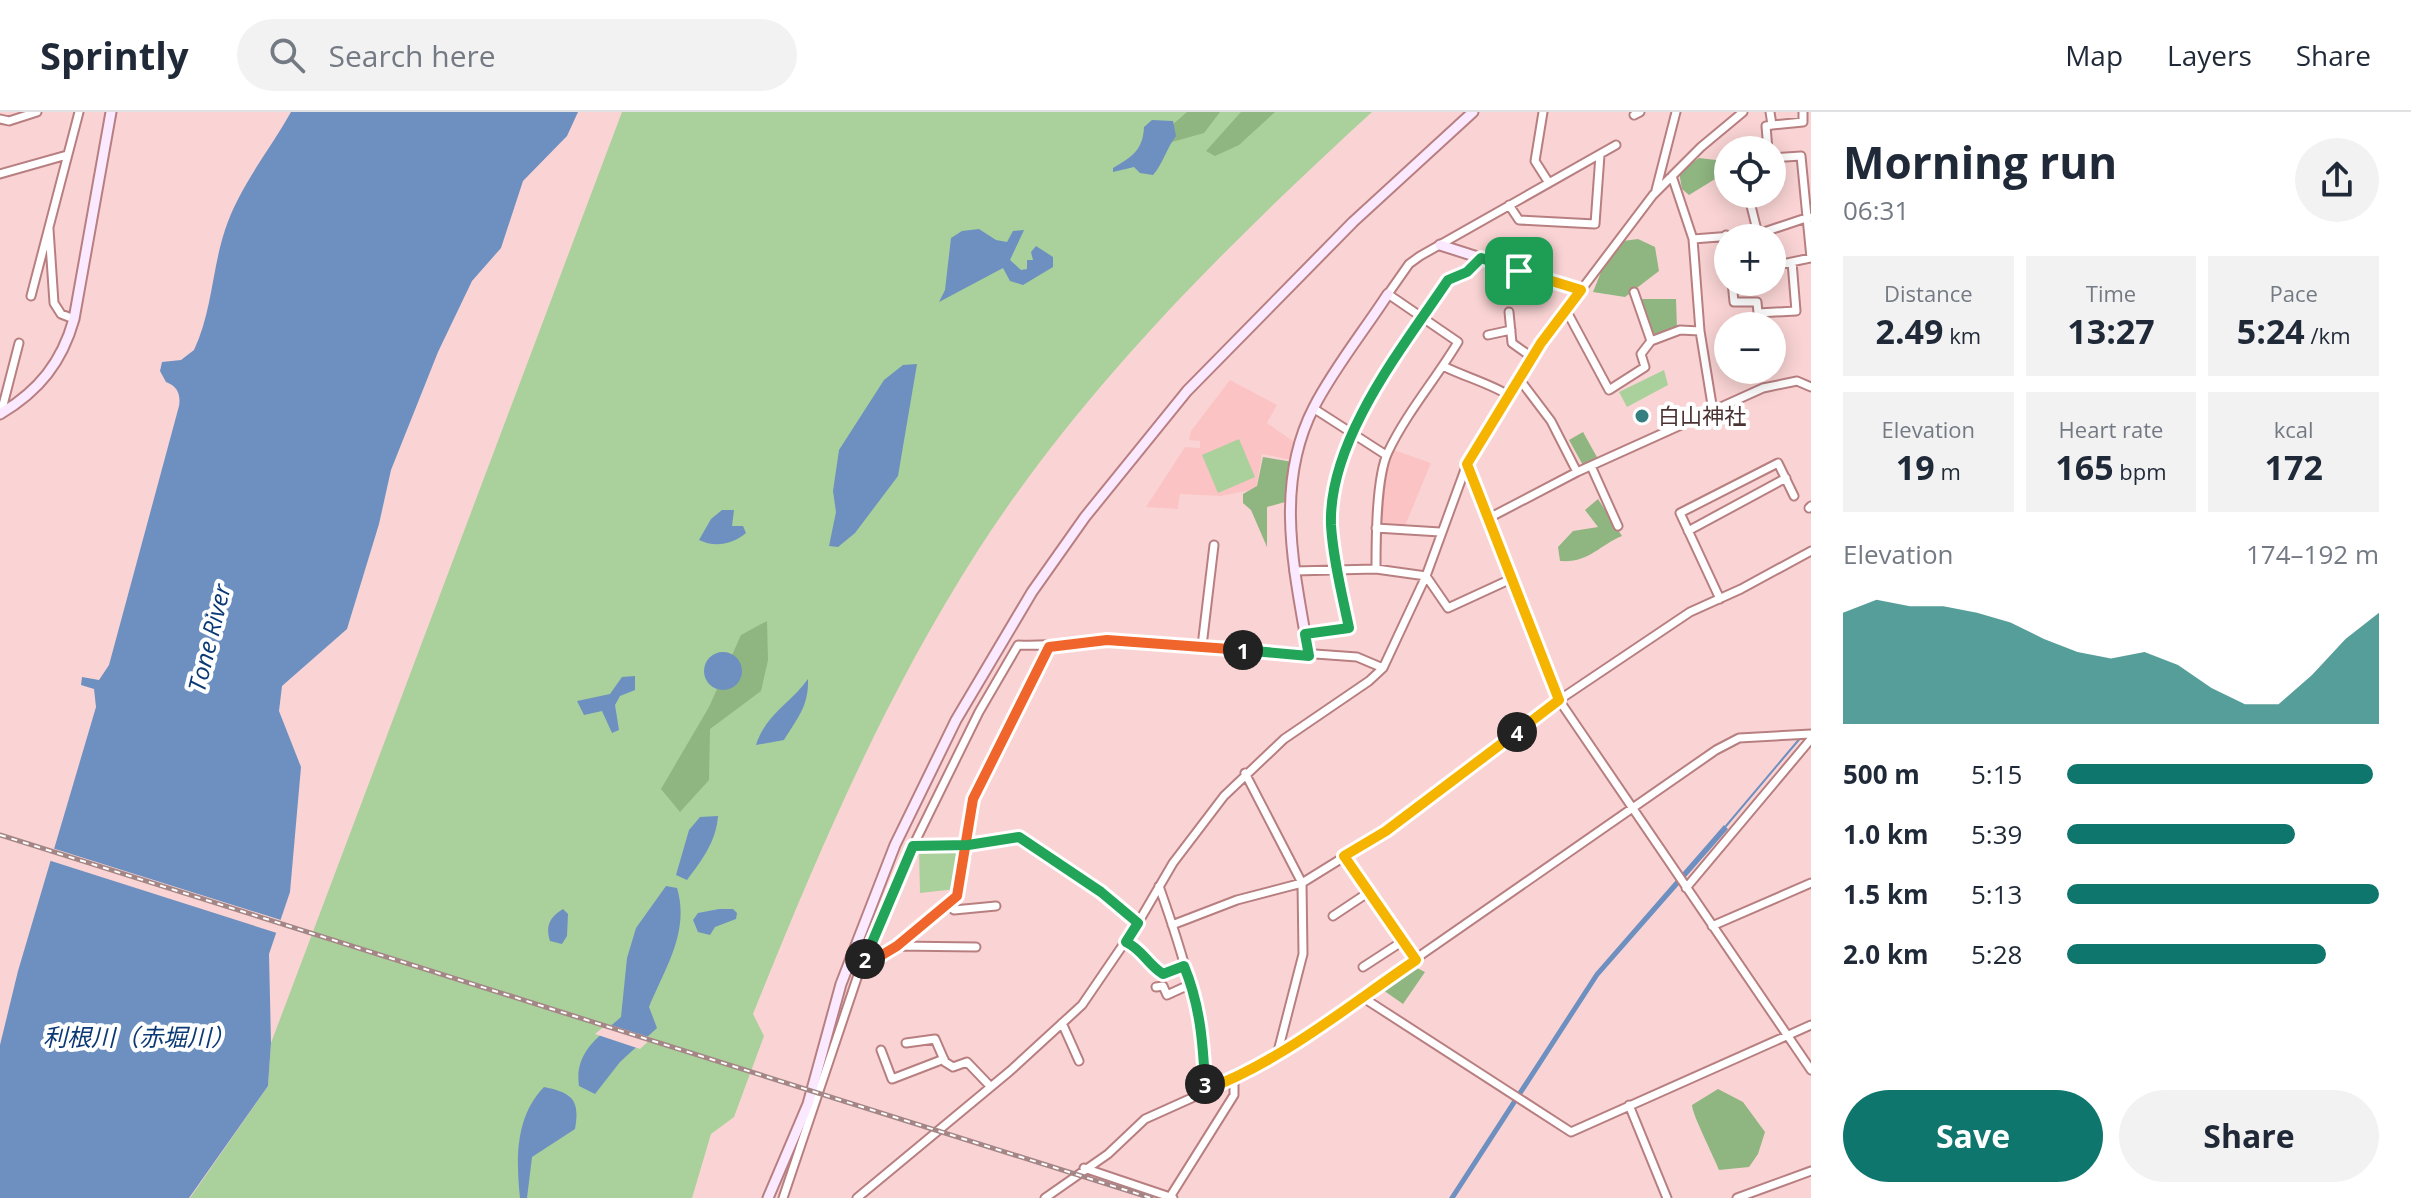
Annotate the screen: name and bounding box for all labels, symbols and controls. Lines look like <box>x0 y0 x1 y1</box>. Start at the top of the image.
search box <box>237 19 797 91</box>
text: Sprintly <box>40 29 189 81</box>
icon: search <box>265 33 309 77</box>
text: Search here <box>329 35 496 76</box>
text: Map <box>2065 36 2123 74</box>
text: Layers <box>2167 36 2252 74</box>
text: Share <box>2296 36 2371 74</box>
text: Morning run <box>1843 132 2117 192</box>
map controls <box>1714 136 1786 384</box>
button: locate <box>1714 136 1786 208</box>
button: share <box>2295 138 2379 222</box>
text: 06:31 <box>1843 192 1909 228</box>
button: + <box>1714 224 1786 296</box>
pin <box>1485 237 1553 305</box>
icon: arrive <box>1497 249 1541 293</box>
text: Distance <box>1884 278 1973 308</box>
text: Time <box>2086 278 2136 308</box>
text: Pace <box>2269 278 2318 308</box>
text: 2.49 <box>1875 308 1944 354</box>
text: 13:27 <box>2067 308 2155 354</box>
text: 5:24 <box>2237 308 2305 354</box>
button: − <box>1714 312 1786 384</box>
text: km <box>1944 320 1981 350</box>
text: /km <box>2305 320 2351 350</box>
place label: 白山神社 <box>1658 400 1746 430</box>
marker: 白山神社 <box>1633 407 1651 425</box>
text: Elevation <box>1882 414 1975 444</box>
text: Heart rate <box>2059 414 2163 444</box>
text: kcal <box>2274 414 2314 444</box>
text: 19 <box>1896 444 1935 490</box>
text: 165 <box>2055 444 2114 490</box>
text: 172 <box>2265 444 2323 490</box>
text: m <box>1935 456 1961 486</box>
text: bpm <box>2114 456 2167 486</box>
text: Elevation <box>1843 536 1953 572</box>
text: 174–192 m <box>2246 536 2379 572</box>
water label: Tone River <box>179 579 238 695</box>
pin: 1 <box>1223 630 1263 670</box>
text: 1 <box>1237 635 1249 665</box>
pin: 4 <box>1497 712 1537 752</box>
text: 4 <box>1511 717 1523 747</box>
text: 500 m <box>1843 756 1920 792</box>
text: 5:15 <box>1971 756 2022 792</box>
text: 1.0 km <box>1843 816 1929 852</box>
text: 5:39 <box>1971 816 2022 852</box>
text: 1.5 km <box>1843 876 1929 912</box>
text: 5:13 <box>1971 876 2022 912</box>
text: 2.0 km <box>1843 936 1929 972</box>
text: 5:28 <box>1971 936 2022 972</box>
pin: 2 <box>845 939 885 979</box>
text: 2 <box>859 944 871 974</box>
water label: 利根川（赤堀川） <box>43 1020 235 1053</box>
pin: 3 <box>1185 1064 1225 1104</box>
text: 3 <box>1199 1069 1211 1099</box>
button: Save <box>1843 1090 2103 1182</box>
button: Share <box>2119 1090 2379 1182</box>

